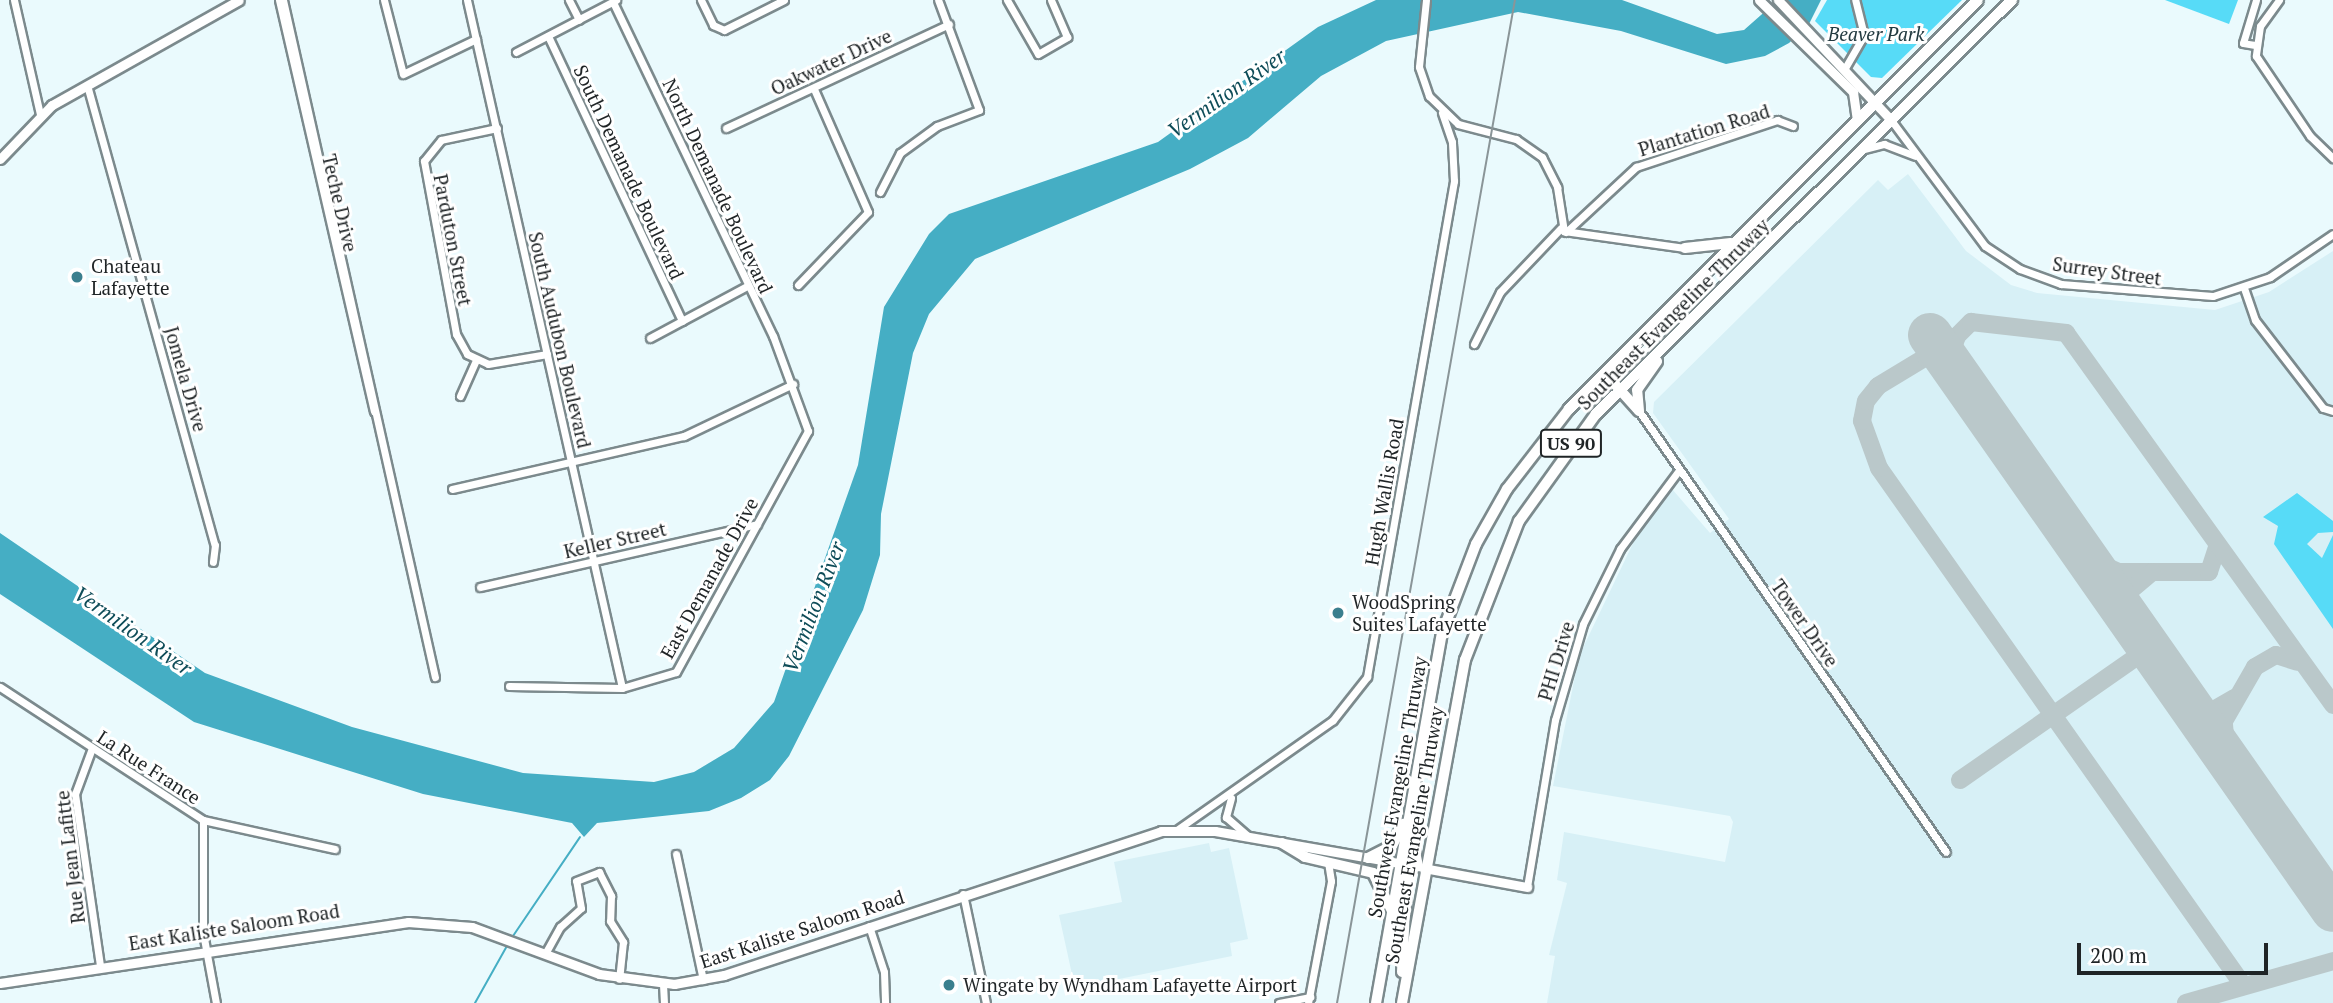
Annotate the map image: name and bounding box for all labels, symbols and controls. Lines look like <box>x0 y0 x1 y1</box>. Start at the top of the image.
park label: Beaver Park <box>1828 23 1924 45</box>
street label: Oakwater Drive <box>767 24 895 100</box>
water label: Vermilion River <box>1162 43 1290 143</box>
street label: South Demanade Boulevard <box>569 61 689 283</box>
street label: North Demanade Boulevard <box>658 75 778 297</box>
street label: Plantation Road <box>1636 99 1772 161</box>
street label: Teche Drive <box>318 152 362 254</box>
street label: Parduton Street <box>429 172 477 308</box>
street label: Southeast Evangeline Thruway <box>1573 214 1773 414</box>
street label: South Audubon Boulevard <box>524 229 596 451</box>
street label: Surrey Street <box>2051 252 2163 290</box>
place label: Chateau Lafayette <box>91 255 170 299</box>
marker: Chateau Lafayette <box>69 269 85 285</box>
street label: Jomela Drive <box>160 324 212 434</box>
street label: Hugh Wallis Road <box>1360 417 1408 567</box>
road number: US 90 <box>1540 428 1602 458</box>
street label: East Demanade Drive <box>655 494 763 662</box>
street label: Keller Street <box>562 517 668 563</box>
water label: Vermilion River <box>776 538 850 676</box>
street label: Tower Drive <box>1767 575 1843 671</box>
water label: Vermilion River <box>69 580 197 680</box>
place label: WoodSpring Suites Lafayette <box>1352 591 1487 635</box>
marker: WoodSpring Suites Lafayette <box>1330 605 1346 621</box>
street label: PHI Drive <box>1533 619 1579 703</box>
street label: Southwest Evangeline Thruway <box>1363 655 1431 919</box>
street label: Southeast Evangeline Thruway <box>1380 705 1448 965</box>
street label: La Rue France <box>93 725 205 809</box>
street label: Rue Jean Lafitte <box>51 789 89 925</box>
street label: East Kaliste Saloom Road <box>697 885 907 973</box>
street label: East Kaliste Saloom Road <box>127 899 341 955</box>
scale bar <box>2081 930 2272 974</box>
text: 200 m <box>2090 941 2147 969</box>
place label: Wingate by Wyndham Lafayette Airport <box>963 974 1297 996</box>
marker: Wingate by Wyndham Lafayette Airport <box>941 977 957 993</box>

